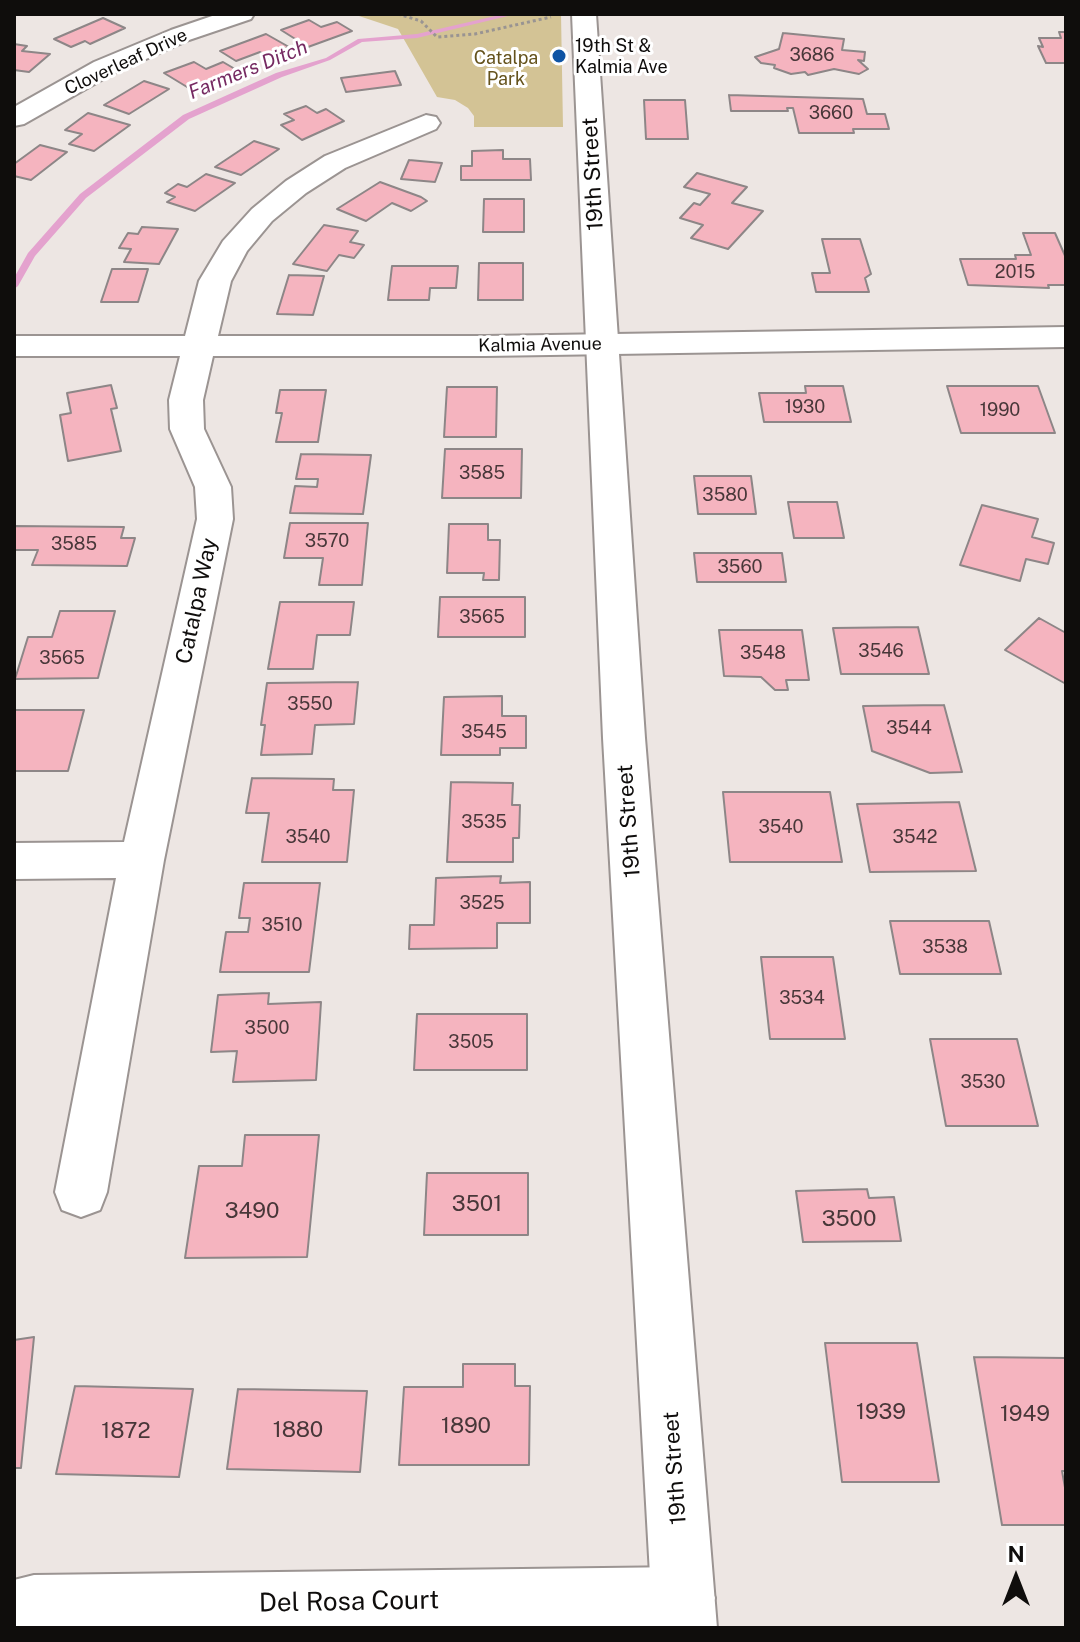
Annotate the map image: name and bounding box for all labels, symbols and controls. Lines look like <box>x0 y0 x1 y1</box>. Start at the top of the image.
street label: Cloverleaf Drive <box>61 24 191 100</box>
water label: Farmers Ditch <box>185 35 311 105</box>
place label: 19th St & Kalmia Ave <box>575 35 668 78</box>
house number: 3686 <box>789 44 835 66</box>
park label: Catalpa Park <box>474 47 538 90</box>
marker: 19th St & Kalmia Ave <box>550 47 568 65</box>
house number: 3660 <box>809 102 853 124</box>
street label: 19th Street <box>577 117 609 231</box>
house number: 2015 <box>995 261 1035 283</box>
street label: Kalmia Avenue <box>478 333 602 357</box>
house number: 1930 <box>785 396 825 418</box>
house number: 1990 <box>980 399 1020 421</box>
house number: 3585 <box>459 462 505 484</box>
house number: 3580 <box>702 484 748 506</box>
house number: 3570 <box>305 530 349 552</box>
house number: 3585 <box>51 533 97 555</box>
street label: Catalpa Way <box>171 536 223 666</box>
house number: 3560 <box>718 556 762 578</box>
house number: 3565 <box>459 606 505 628</box>
house number: 3546 <box>858 640 904 662</box>
house number: 3548 <box>740 642 786 664</box>
house number: 3565 <box>39 647 85 669</box>
house number: 3550 <box>287 693 333 715</box>
house number: 3544 <box>886 717 932 739</box>
house number: 3545 <box>461 721 507 743</box>
street label: 19th Street <box>612 763 646 879</box>
house number: 3535 <box>461 811 507 833</box>
house number: 3540 <box>758 816 804 838</box>
house number: 3540 <box>285 826 331 848</box>
house number: 3542 <box>893 826 937 848</box>
house number: 3525 <box>459 892 505 914</box>
house number: 3510 <box>261 914 303 936</box>
house number: 3538 <box>922 936 968 958</box>
house number: 3534 <box>779 987 825 1009</box>
house number: 3500 <box>245 1017 289 1039</box>
house number: 3505 <box>448 1031 494 1053</box>
house number: 3530 <box>960 1071 1006 1093</box>
house number: 3501 <box>452 1191 502 1217</box>
house number: 3490 <box>225 1198 279 1224</box>
house number: 3500 <box>822 1206 876 1232</box>
house number: 1939 <box>856 1399 906 1425</box>
house number: 1949 <box>1000 1401 1050 1427</box>
street label: 19th Street <box>658 1410 692 1526</box>
house number: 1890 <box>441 1413 491 1439</box>
house number: 1880 <box>273 1417 323 1443</box>
house number: 1872 <box>101 1418 151 1444</box>
north arrow <box>976 1538 1056 1618</box>
text: N <box>1007 1541 1025 1567</box>
street label: Del Rosa Court <box>259 1585 439 1619</box>

